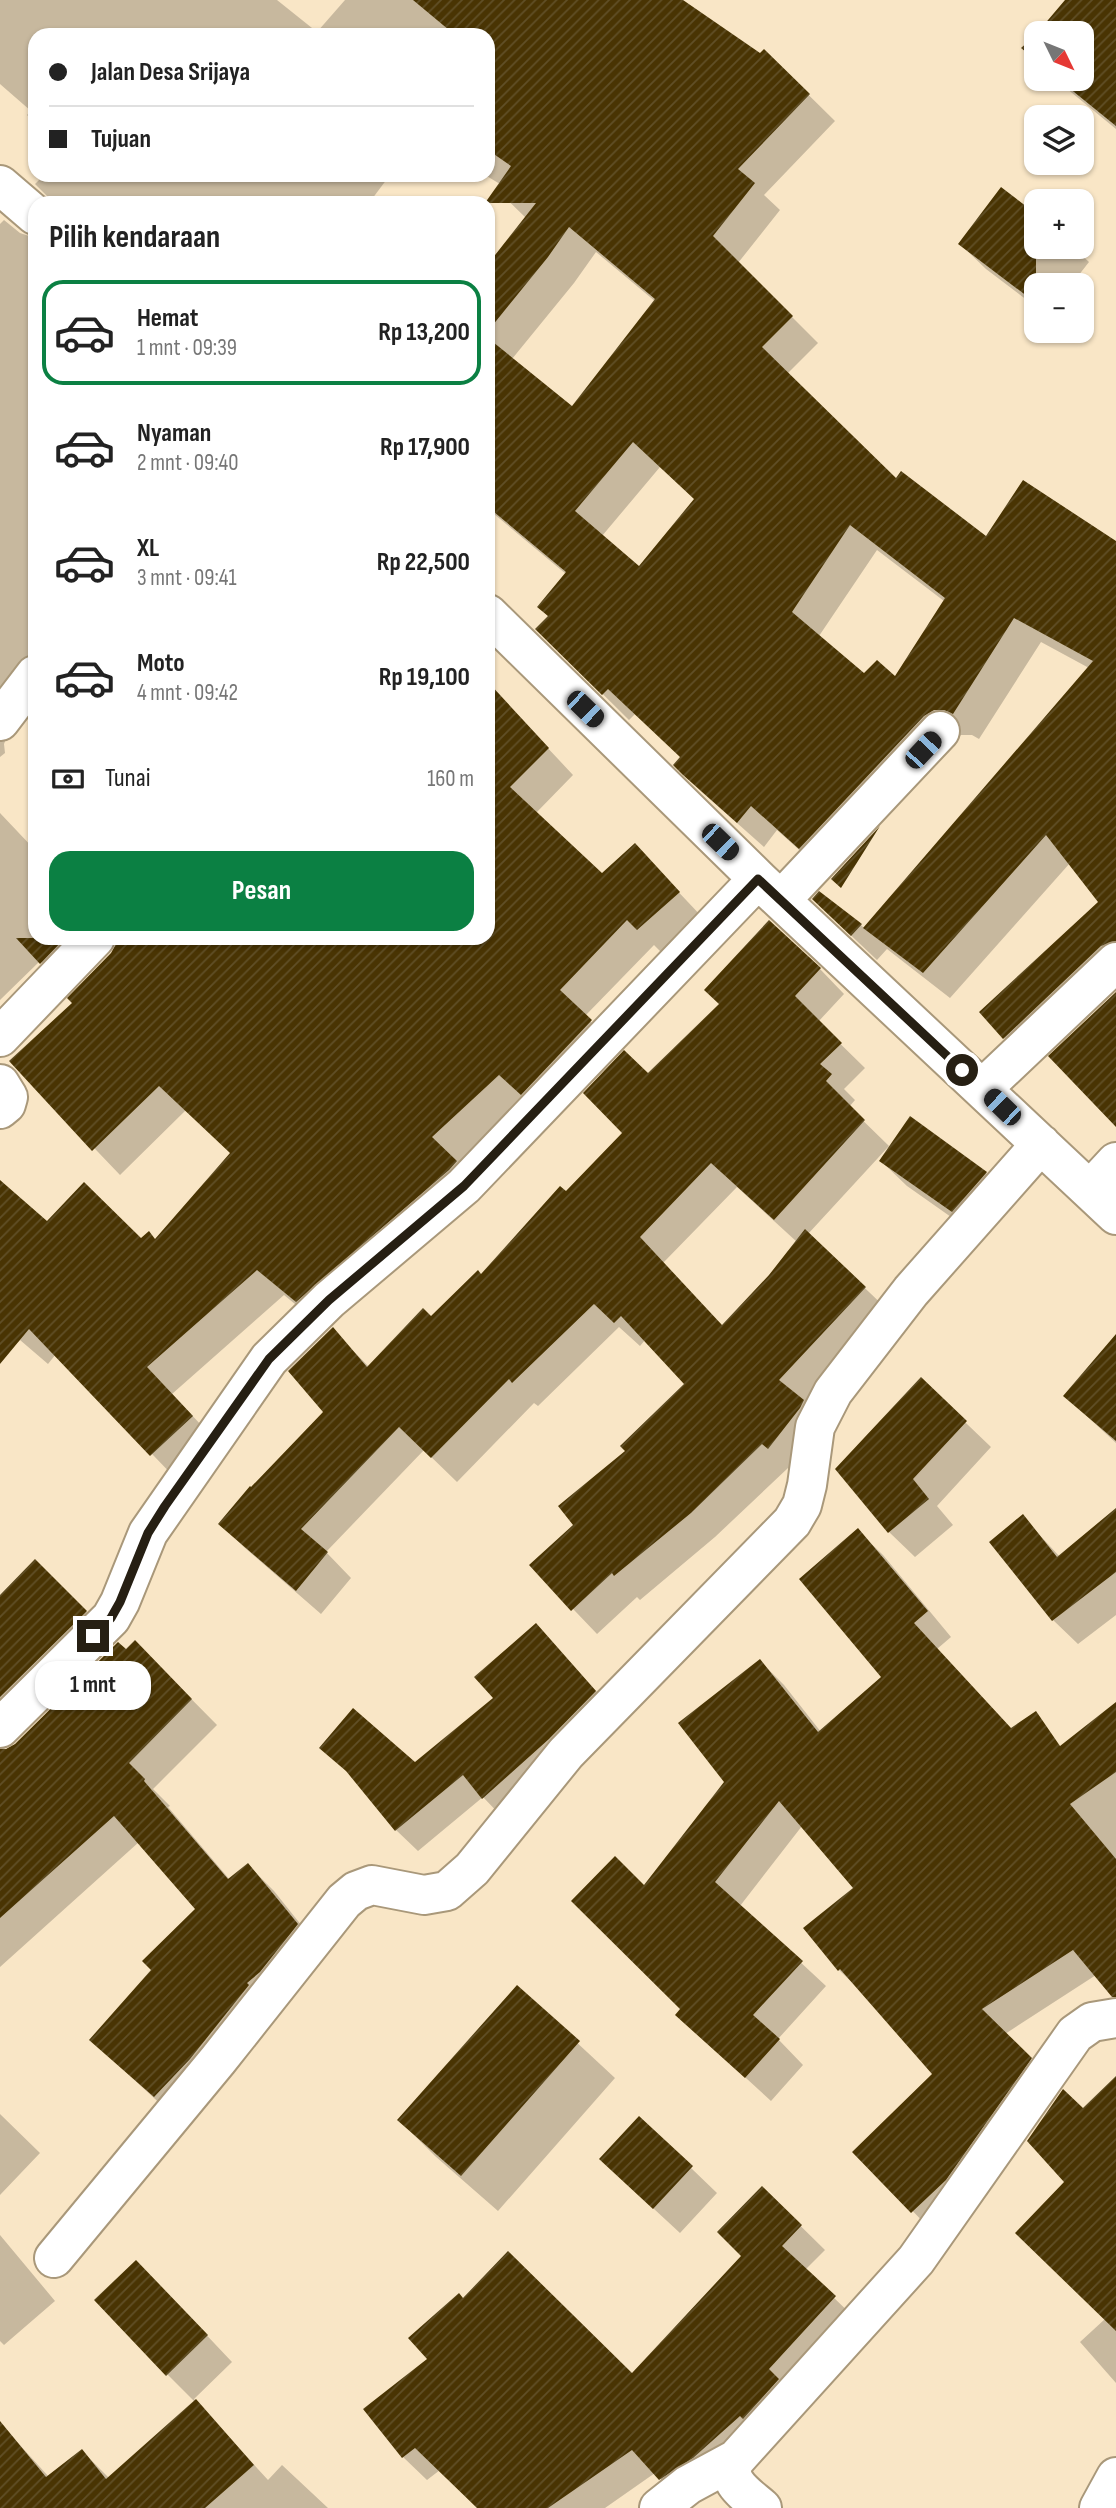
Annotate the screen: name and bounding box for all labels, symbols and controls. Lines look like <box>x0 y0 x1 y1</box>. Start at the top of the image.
north arrow <box>1024 21 1094 91</box>
map controls <box>1024 21 1094 343</box>
text: Jalan Desa Srijaya <box>91 57 250 88</box>
button: layers <box>1024 105 1094 175</box>
text: Tujuan <box>91 124 151 155</box>
button: + <box>1024 189 1094 259</box>
text: Pilih kendaraan <box>49 218 220 257</box>
button: − <box>1024 273 1094 343</box>
icon: car <box>53 301 116 364</box>
text: Hemat <box>137 303 198 334</box>
text: Rp 13,200 <box>378 317 470 348</box>
text: 1 mnt · 09:39 <box>137 334 237 362</box>
icon: car <box>53 416 116 479</box>
text: Nyaman <box>137 418 211 449</box>
text: Rp 17,900 <box>380 432 470 463</box>
text: 2 mnt · 09:40 <box>137 449 238 477</box>
icon: car <box>53 531 116 594</box>
text: XL <box>137 533 159 564</box>
text: Rp 22,500 <box>377 547 470 578</box>
text: 3 mnt · 09:41 <box>137 564 237 592</box>
icon: car <box>53 646 116 709</box>
text: Moto <box>137 648 185 679</box>
text: Rp 19,100 <box>379 662 470 693</box>
text: 4 mnt · 09:42 <box>137 679 238 707</box>
car <box>563 687 608 731</box>
car <box>901 727 946 773</box>
icon: cash <box>49 760 87 798</box>
text: Tunai <box>105 763 151 794</box>
text: 160 m <box>427 765 474 793</box>
car <box>698 820 743 864</box>
button: Pesan <box>49 851 474 931</box>
route start <box>946 1054 978 1086</box>
car <box>980 1085 1025 1129</box>
route end <box>77 1620 109 1652</box>
callout: 1 mnt <box>35 1660 151 1710</box>
text: 1 mnt <box>70 1671 116 1699</box>

